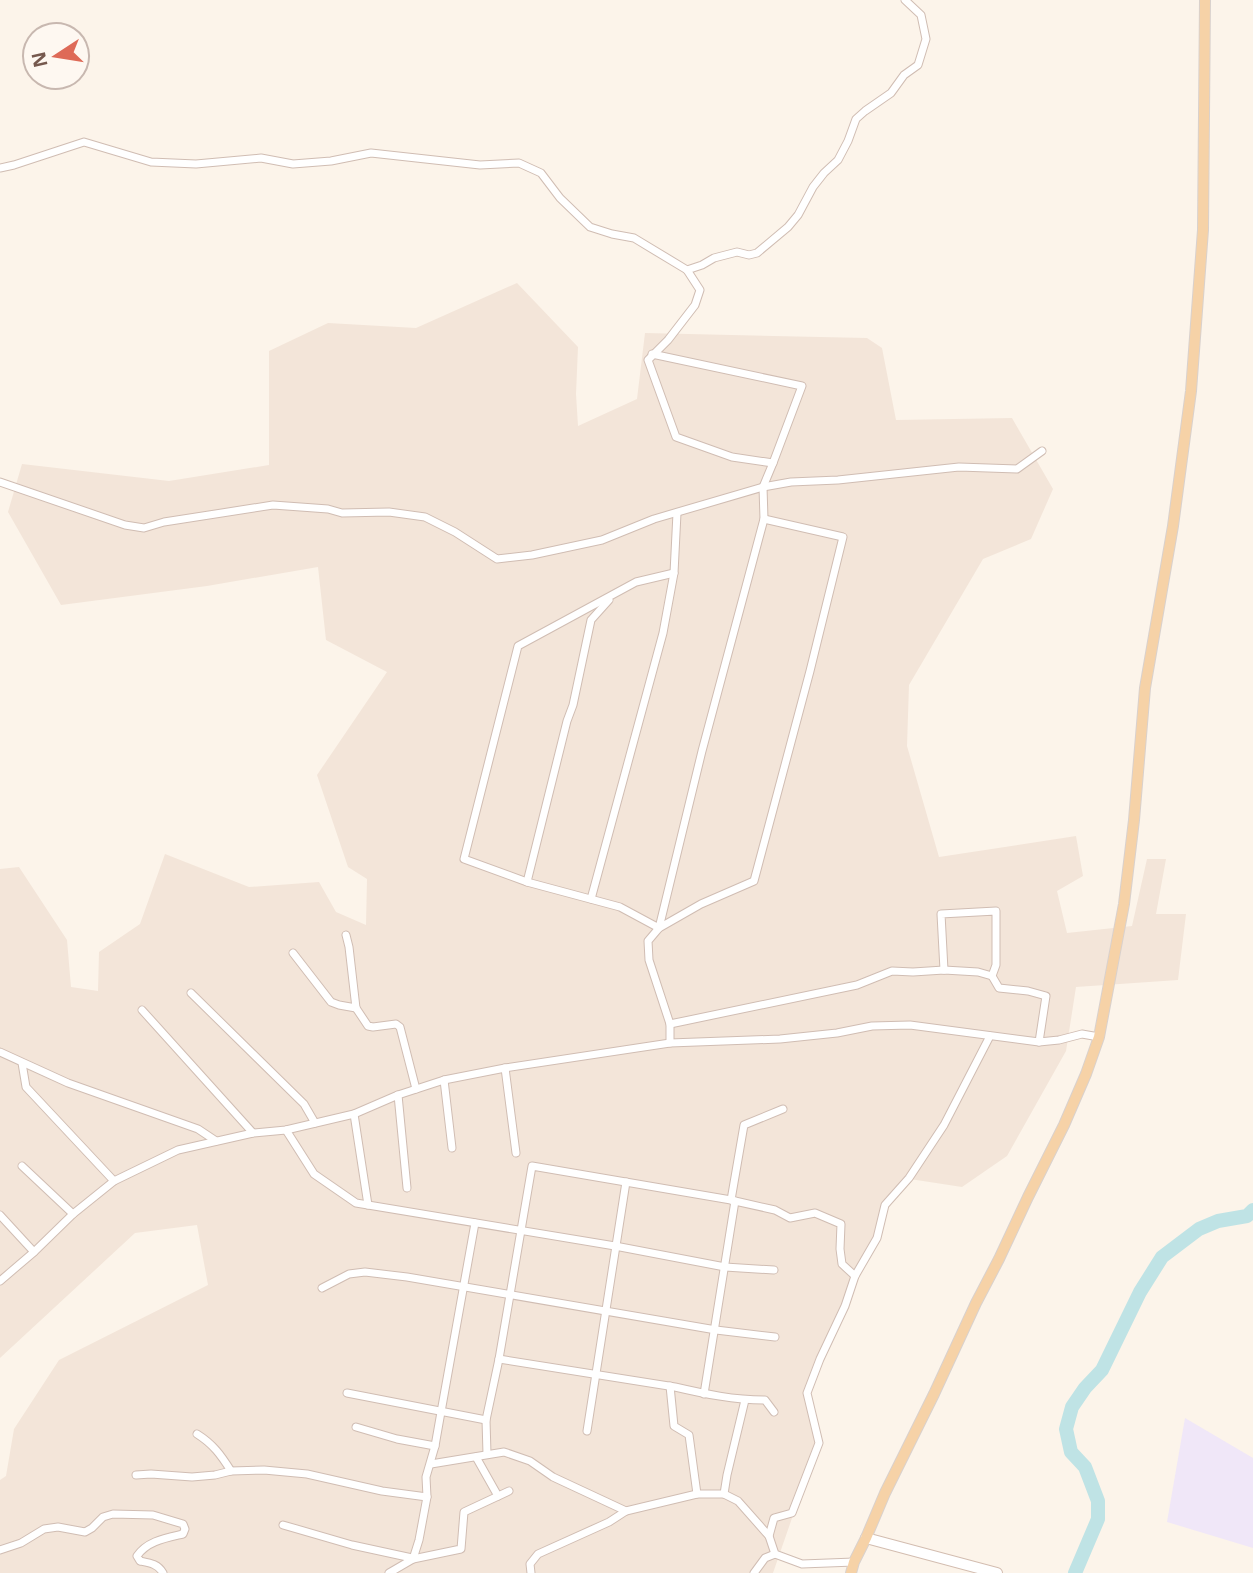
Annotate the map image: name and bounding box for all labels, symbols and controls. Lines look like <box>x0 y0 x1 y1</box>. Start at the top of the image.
north arrow <box>21 21 91 91</box>
text: N <box>25 49 54 70</box>

